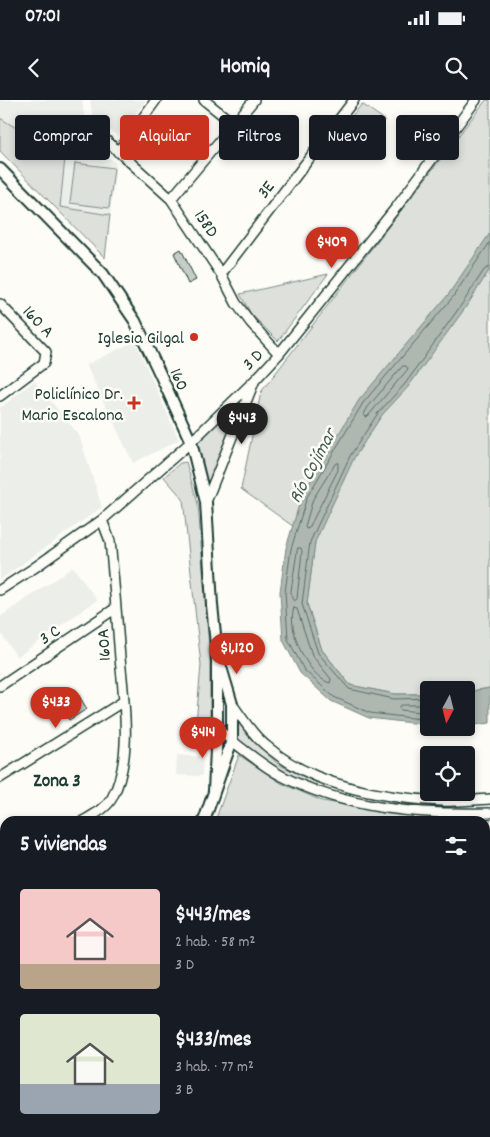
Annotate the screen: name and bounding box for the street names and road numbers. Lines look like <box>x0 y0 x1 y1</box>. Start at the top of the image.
street label: 3E <box>252 177 282 204</box>
street label: 158D <box>187 205 223 243</box>
street label: 160 A <box>16 301 59 345</box>
street label: 3 D <box>237 344 270 377</box>
street label: 160 <box>162 365 194 395</box>
street label: 3 C <box>35 620 66 652</box>
street label: 160A <box>92 628 119 662</box>

